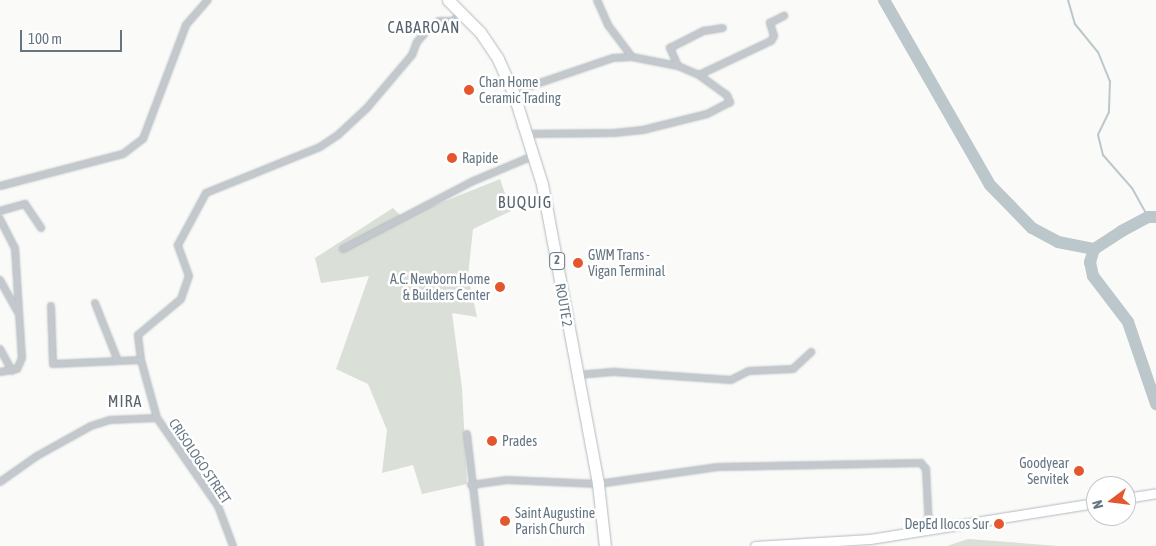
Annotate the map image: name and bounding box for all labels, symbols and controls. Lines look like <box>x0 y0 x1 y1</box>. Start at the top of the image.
district label: CABAROAN <box>387 17 461 37</box>
scale bar <box>22 20 125 52</box>
text: 100 m <box>28 30 62 47</box>
place label: Chan Home Ceramic Trading <box>479 74 561 106</box>
marker: Chan Home Ceramic Trading <box>463 84 475 96</box>
place label: Rapide <box>462 150 498 166</box>
marker: Rapide <box>446 152 458 164</box>
district label: BUQUIG <box>497 192 553 212</box>
place label: GWM Trans - Vigan Terminal <box>588 247 665 280</box>
road number: 2 <box>548 252 566 270</box>
marker: GWM Trans - Vigan Terminal <box>572 257 584 269</box>
place label: A.C. Newborn Home & Builders Center <box>390 271 490 304</box>
marker: A.C. Newborn Home & Builders Center <box>494 281 506 293</box>
street label: ROUTE 2 <box>552 282 576 328</box>
district label: MIRA <box>107 391 143 411</box>
street label: CRISOLOGO STREET <box>165 415 235 507</box>
place label: Prades <box>502 433 537 449</box>
marker: Prades <box>486 435 498 447</box>
place label: Goodyear Servitek <box>1019 455 1069 488</box>
marker: Goodyear Servitek <box>1073 465 1085 477</box>
north arrow <box>1086 476 1136 526</box>
text: N <box>1089 499 1106 511</box>
place label: Saint Augustine Parish Church <box>515 505 595 538</box>
marker: Saint Augustine Parish Church <box>499 515 511 527</box>
place label: DepEd Ilocos Sur <box>905 516 989 532</box>
marker: DepEd Ilocos Sur <box>993 518 1005 530</box>

